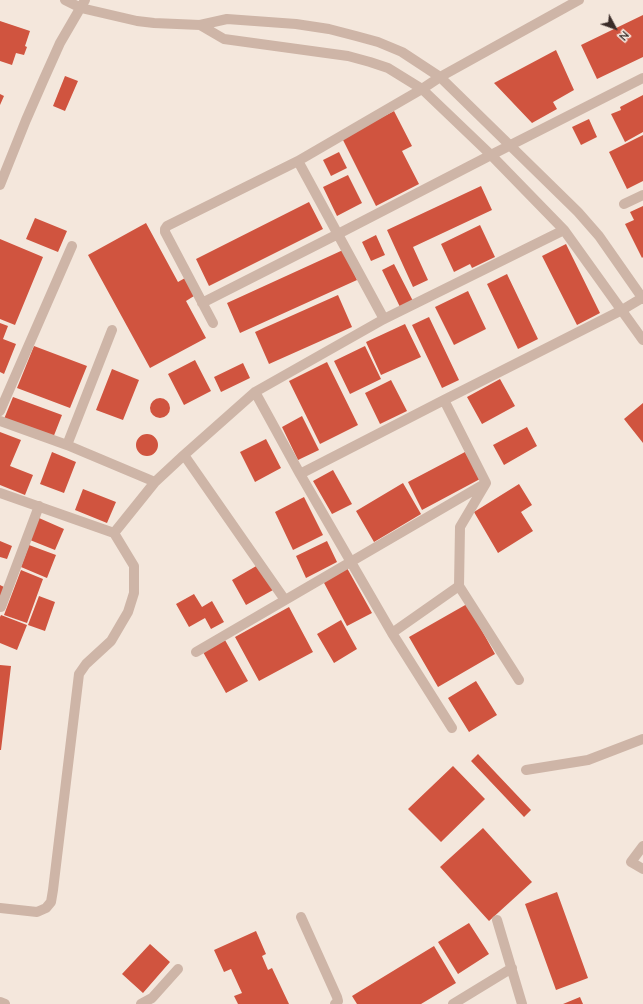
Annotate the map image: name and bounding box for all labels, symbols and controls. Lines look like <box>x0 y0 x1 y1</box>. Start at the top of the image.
north arrow <box>595 8 635 48</box>
text: N <box>617 29 632 44</box>

